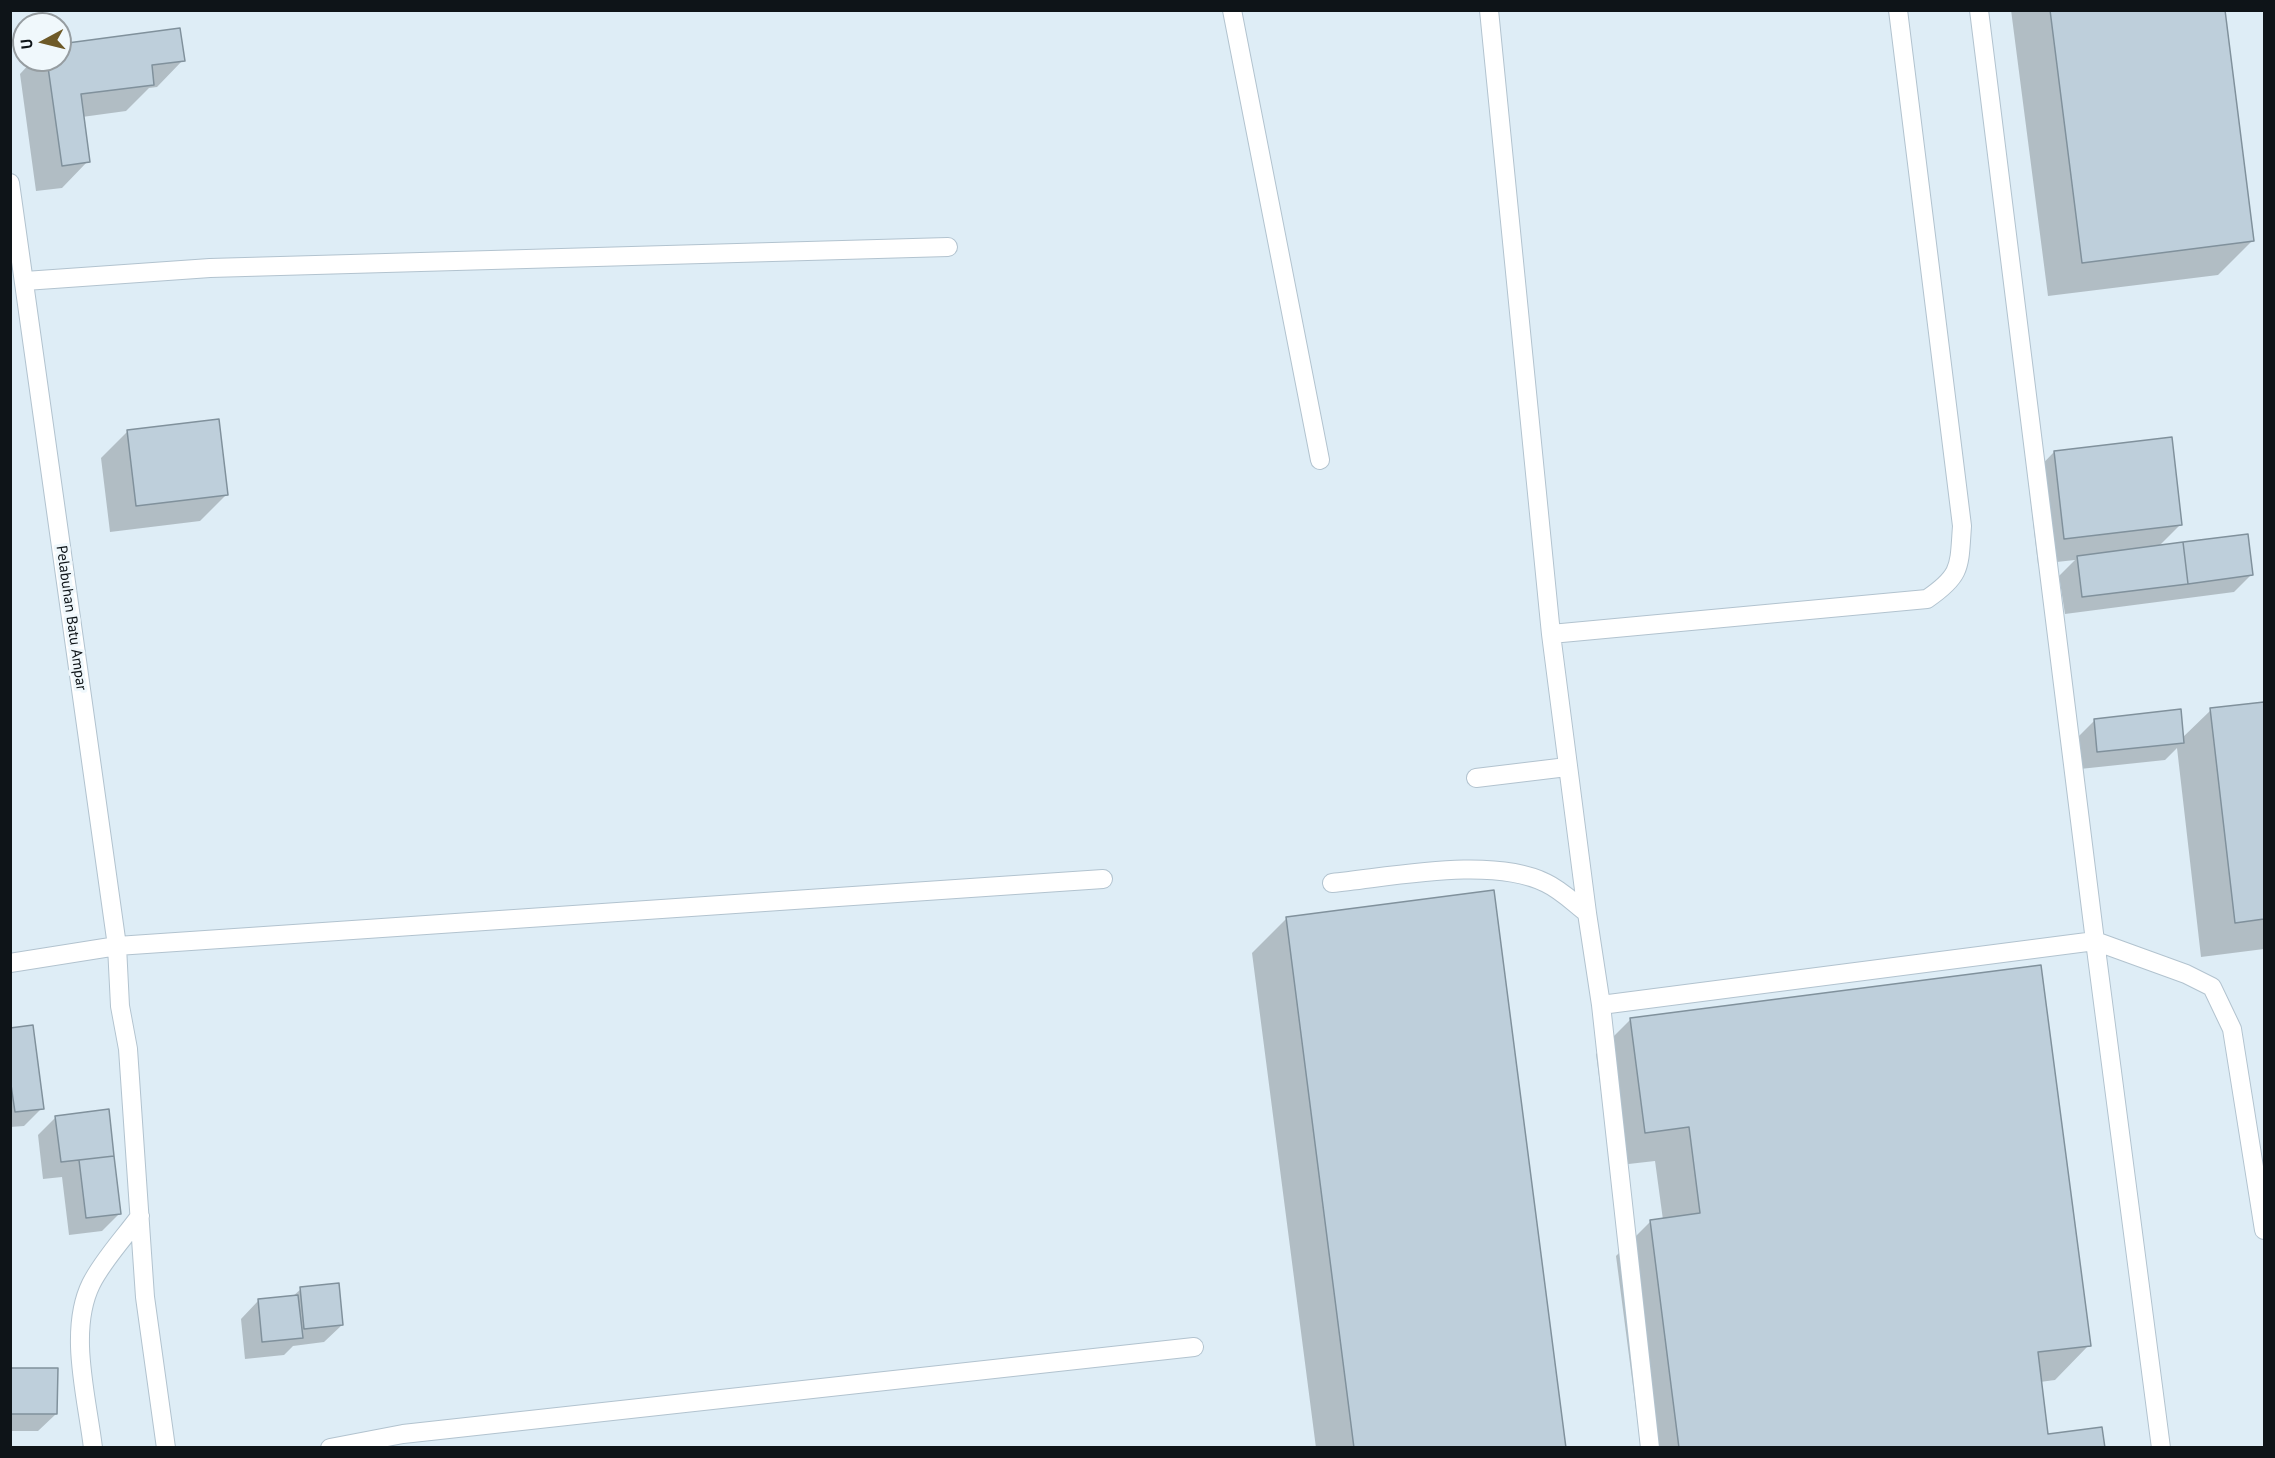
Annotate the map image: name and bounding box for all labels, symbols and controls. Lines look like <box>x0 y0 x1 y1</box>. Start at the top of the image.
north arrow <box>12 12 72 72</box>
text: U <box>16 38 37 50</box>
street label: Pelabuhan Batu Ampar <box>52 544 90 692</box>

